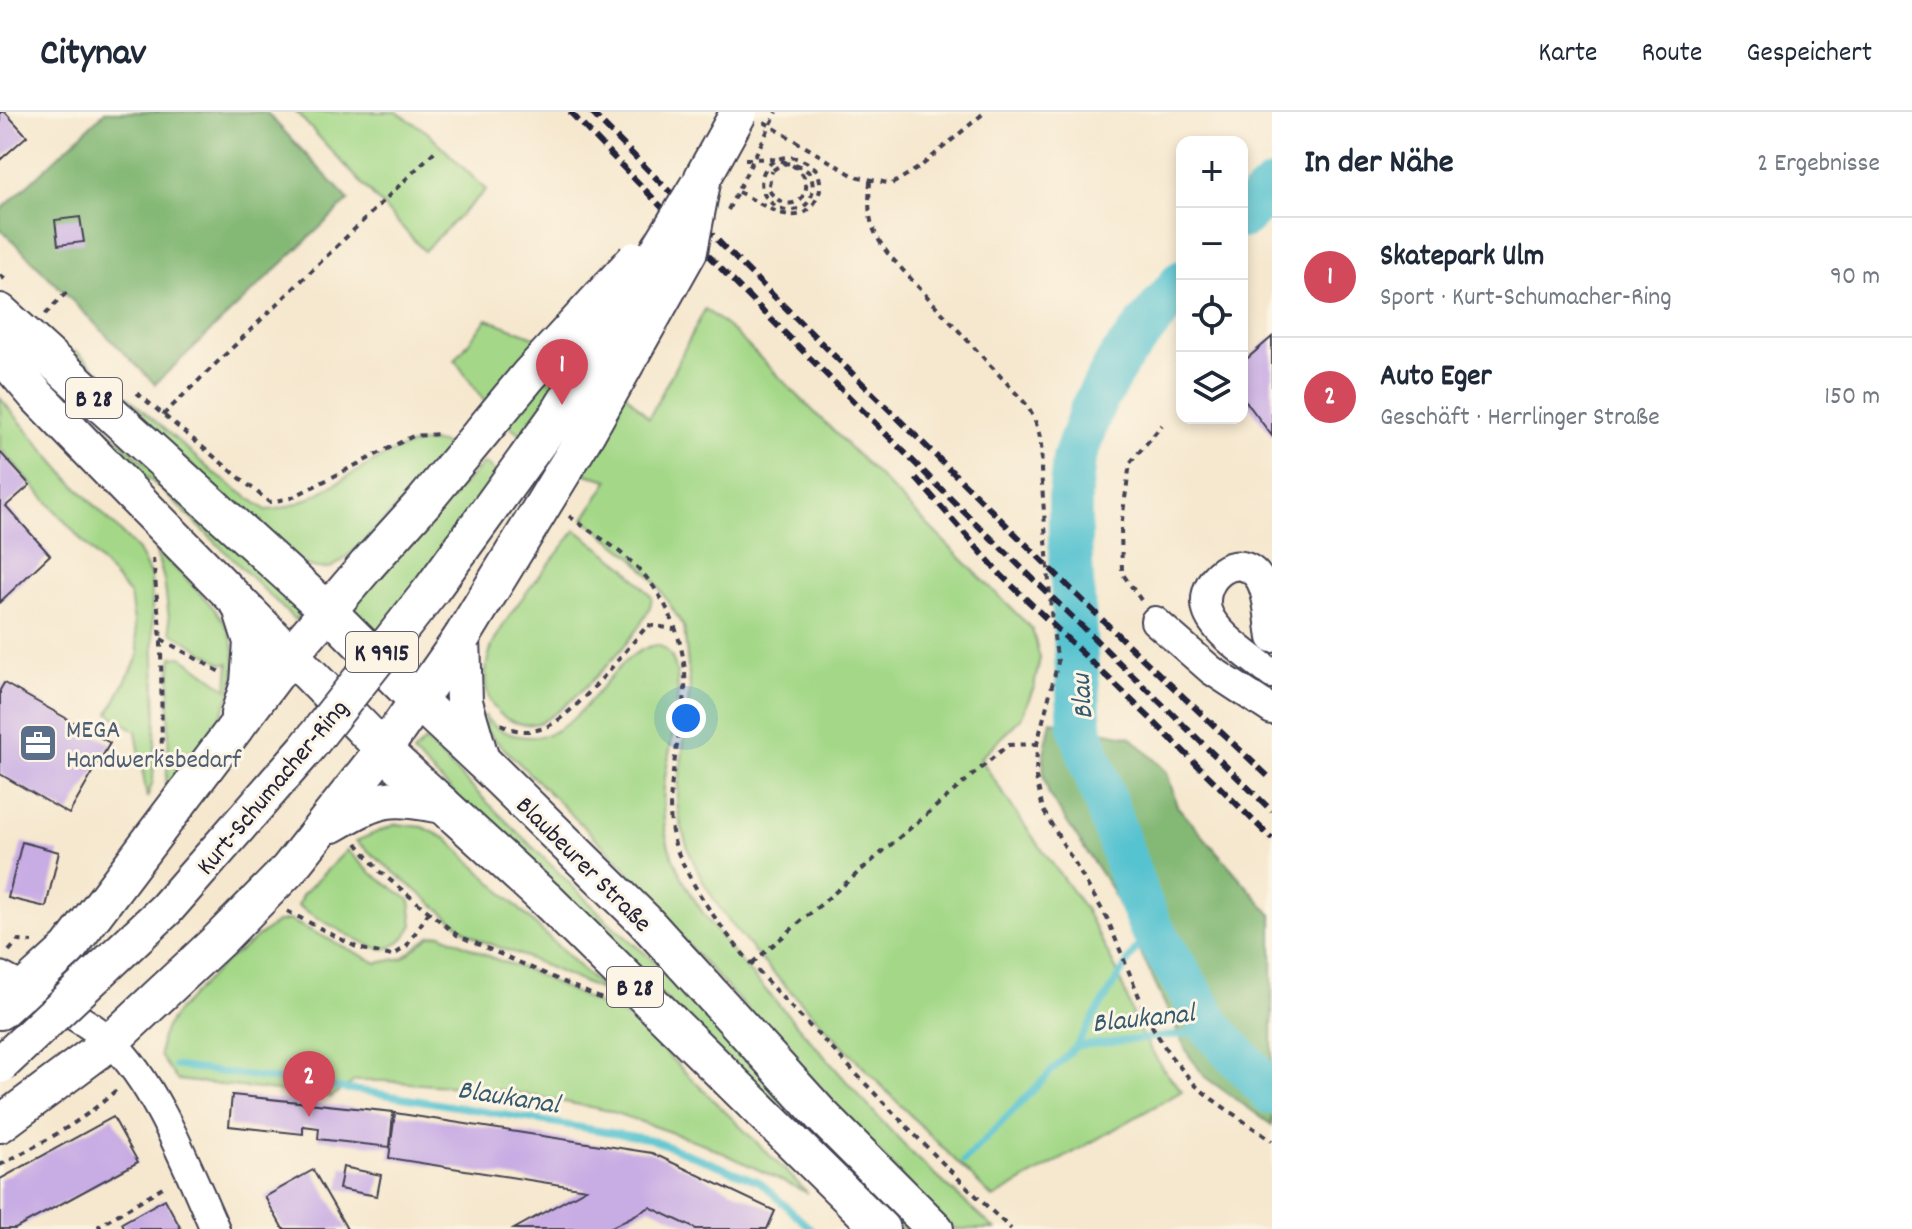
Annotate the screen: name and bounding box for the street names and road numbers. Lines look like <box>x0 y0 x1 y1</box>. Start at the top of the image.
road number: B 28 <box>66 378 122 418</box>
road number: K 9915 <box>346 632 418 672</box>
street label: Kurt-Schumacher-Ring <box>189 692 358 884</box>
street label: Blaubeurer Straße <box>506 789 659 942</box>
road number: B 28 <box>607 967 663 1007</box>

